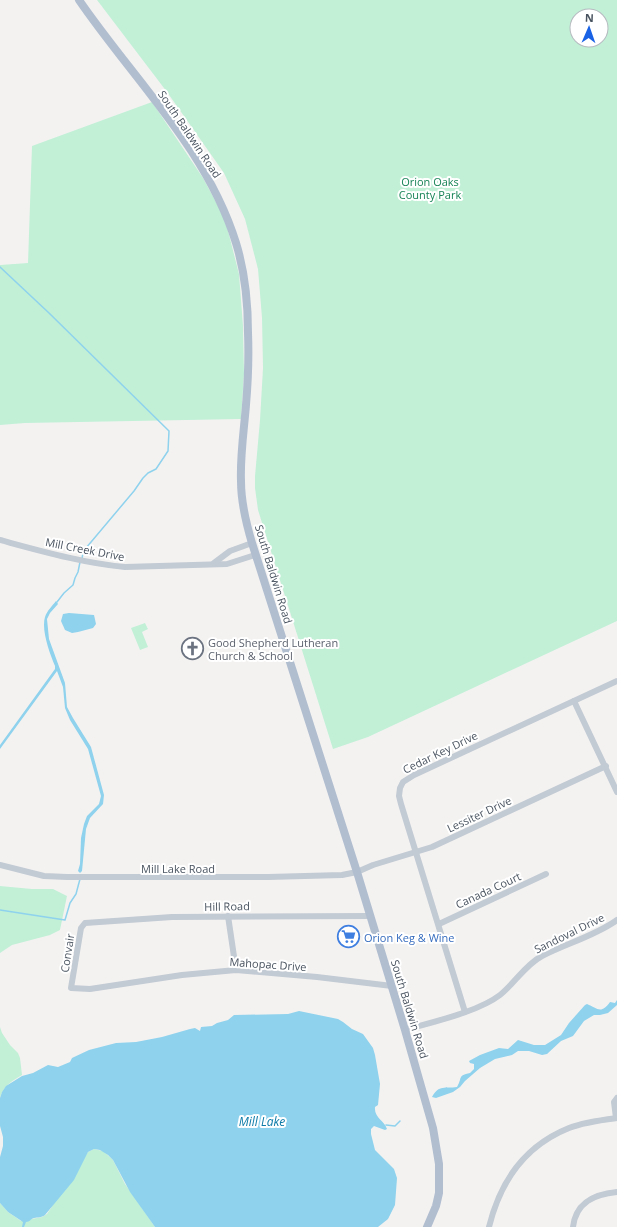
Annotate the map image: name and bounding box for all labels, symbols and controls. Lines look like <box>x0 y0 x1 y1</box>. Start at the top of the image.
north arrow <box>569 8 609 48</box>
text: N <box>585 10 594 25</box>
street label: South Baldwin Road <box>155 87 225 181</box>
park label: Orion Oaks County Park <box>399 174 461 202</box>
street label: South Baldwin Road <box>252 523 296 625</box>
street label: Mill Creek Drive <box>44 534 126 564</box>
church icon: Good Shepherd Lutheran Church & School <box>180 635 206 661</box>
place label: Good Shepherd Lutheran Church & School <box>208 635 338 663</box>
street label: Cedar Key Drive <box>400 727 480 777</box>
street label: Lessiter Drive <box>444 793 514 835</box>
street label: Mill Lake Road <box>141 861 215 876</box>
street label: Canada Court <box>453 868 523 912</box>
street label: Hill Road <box>204 898 250 914</box>
street label: Sandoval Drive <box>531 910 607 956</box>
supermarket icon: Orion Keg & Wine <box>336 924 362 950</box>
place label: Orion Keg & Wine <box>364 930 455 945</box>
street label: Convair <box>57 932 78 974</box>
street label: Mahopac Drive <box>229 954 307 974</box>
street label: South Baldwin Road <box>388 958 432 1060</box>
water label: Mill Lake <box>239 1113 285 1130</box>

